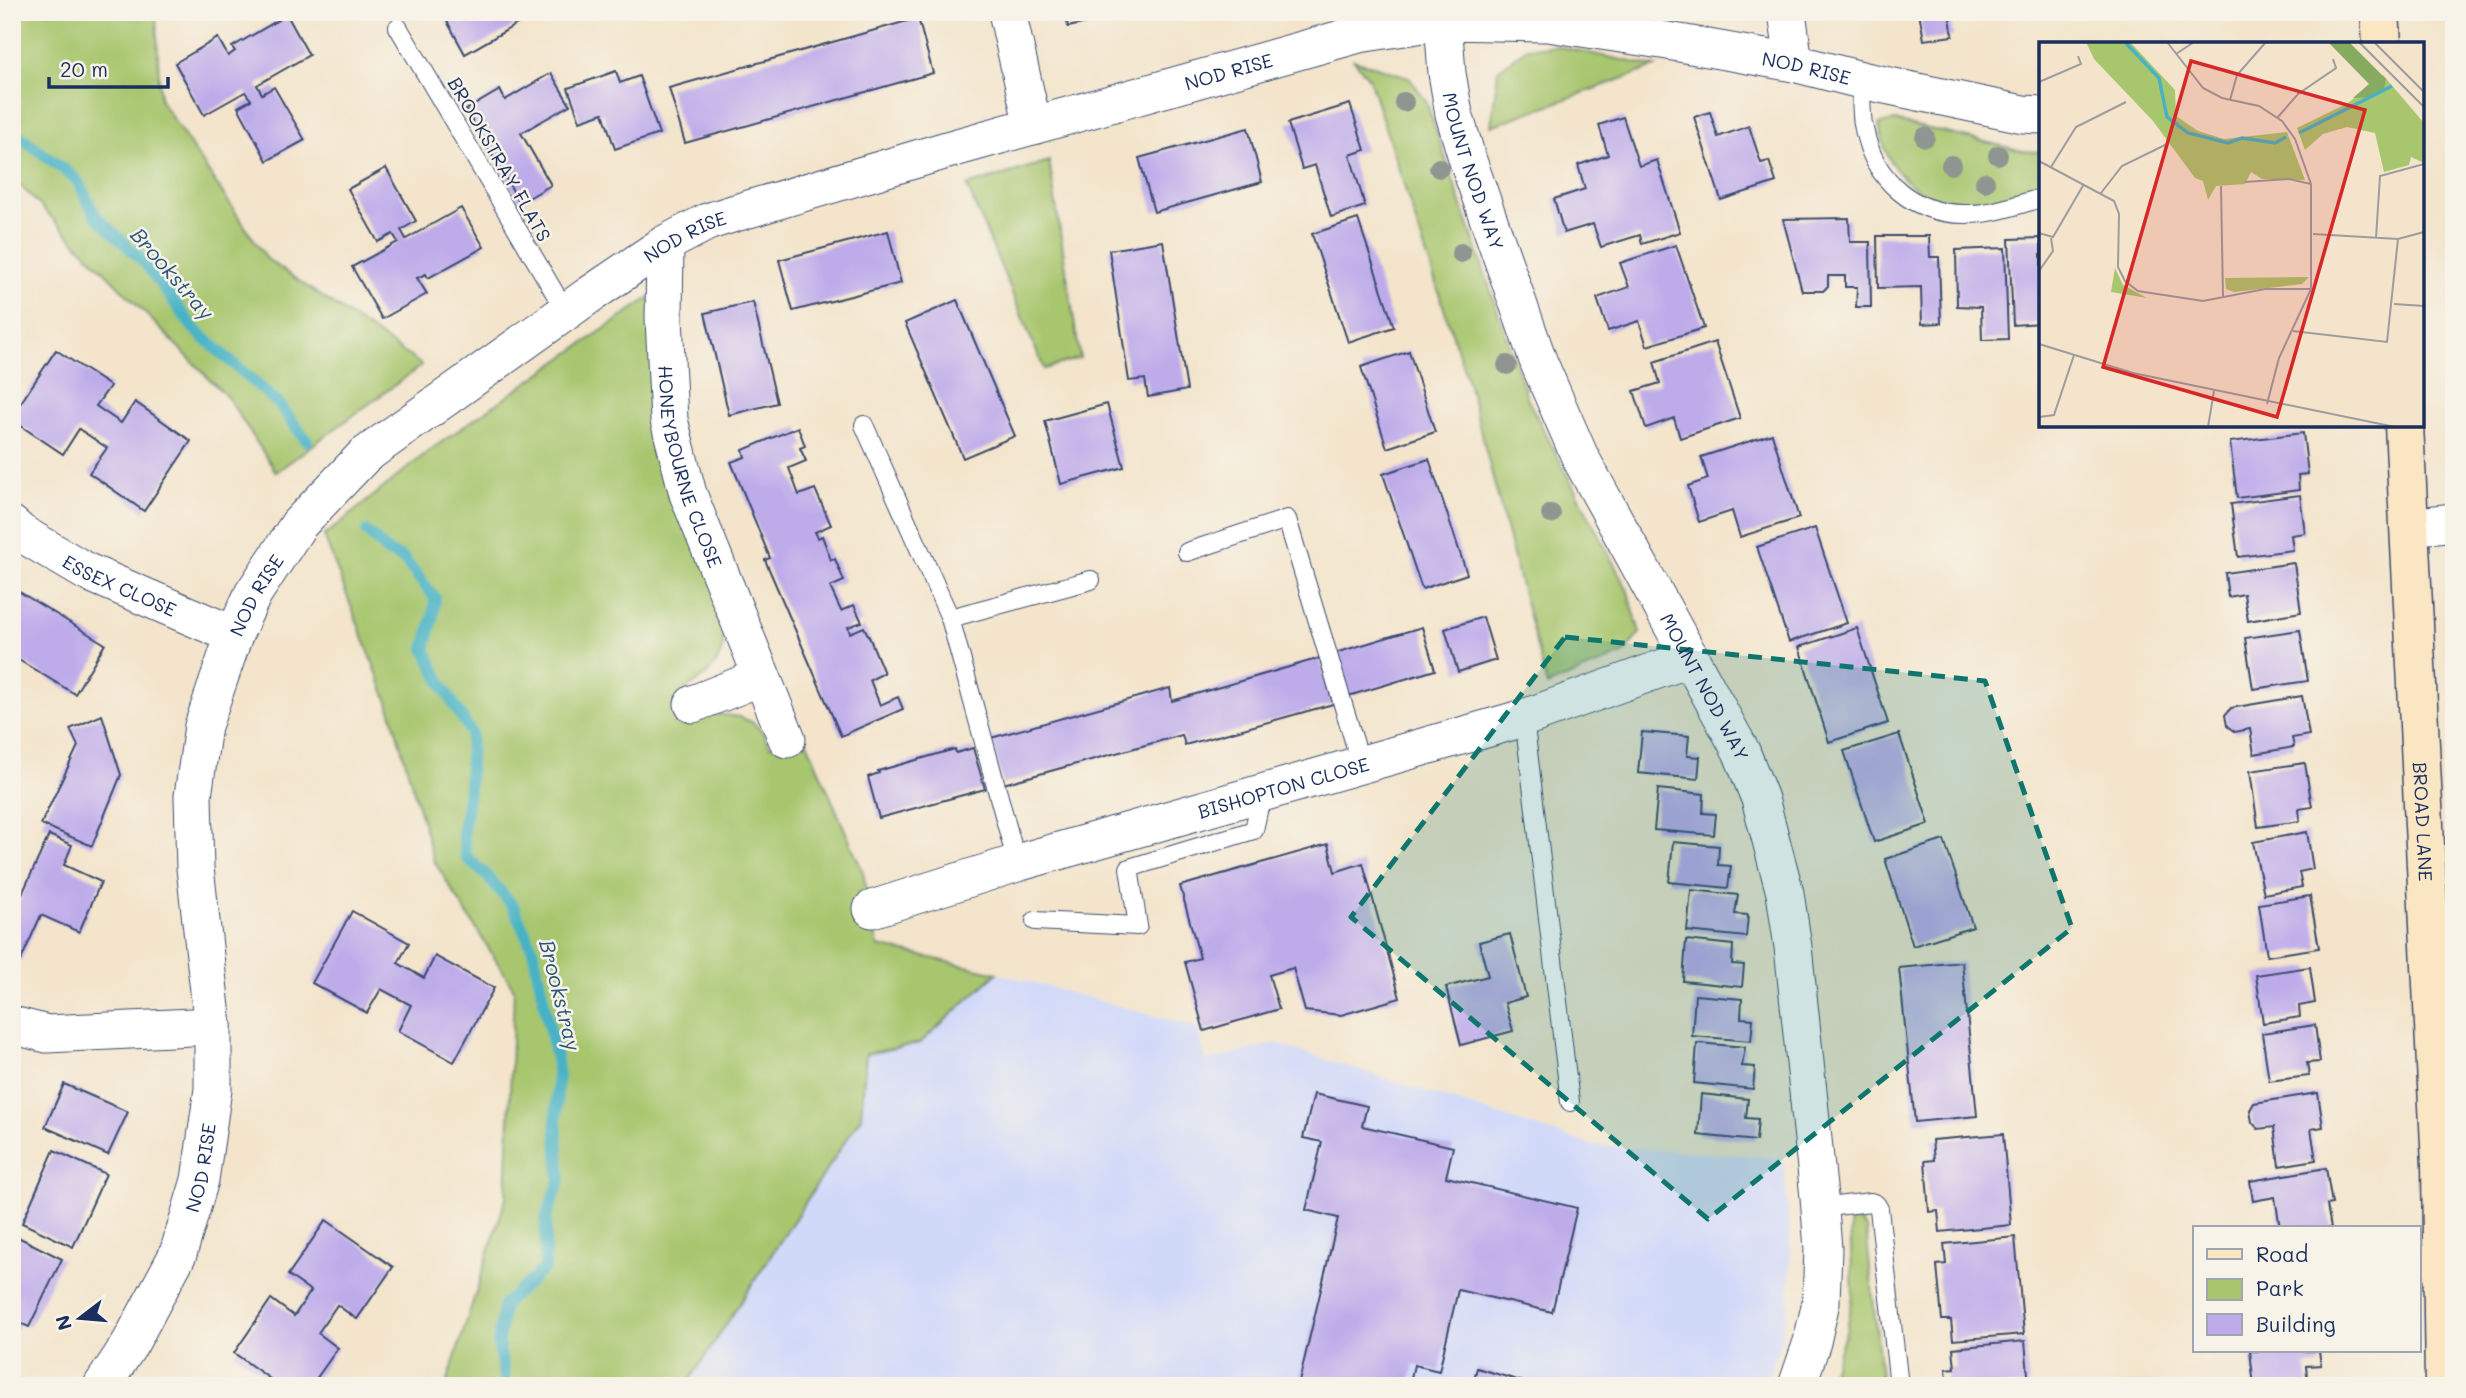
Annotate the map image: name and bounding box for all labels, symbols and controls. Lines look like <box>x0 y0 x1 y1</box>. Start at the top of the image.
inset map <box>2039 42 2424 427</box>
street label: NOD RISE <box>1760 45 1854 89</box>
scale bar <box>49 46 168 90</box>
street label: NOD RISE <box>1182 46 1275 95</box>
text: 20 m <box>60 55 108 82</box>
street label: BROOKSTRAY FLATS <box>443 72 557 246</box>
street label: MOUNT NOD WAY <box>1438 90 1511 253</box>
street label: NOD RISE <box>638 204 729 268</box>
water label: Brookstray <box>126 221 220 325</box>
street label: HONEYBOURNE CLOSE <box>654 365 729 571</box>
street label: ESSEX CLOSE <box>58 548 181 621</box>
street label: NOD RISE <box>223 549 288 640</box>
street label: MOUNT NOD WAY <box>1655 608 1756 763</box>
street label: BISHOPTON CLOSE <box>1195 750 1372 823</box>
street label: BROAD LANE <box>2408 761 2439 882</box>
water label: Brookstray <box>534 937 588 1053</box>
street label: NOD RISE <box>179 1121 221 1215</box>
legend <box>2193 1226 2420 1352</box>
text: Road <box>2256 1240 2308 1267</box>
text: Park <box>2256 1274 2304 1301</box>
north arrow <box>46 1282 116 1352</box>
text: Building <box>2256 1310 2336 1337</box>
text: N <box>49 1312 77 1333</box>

